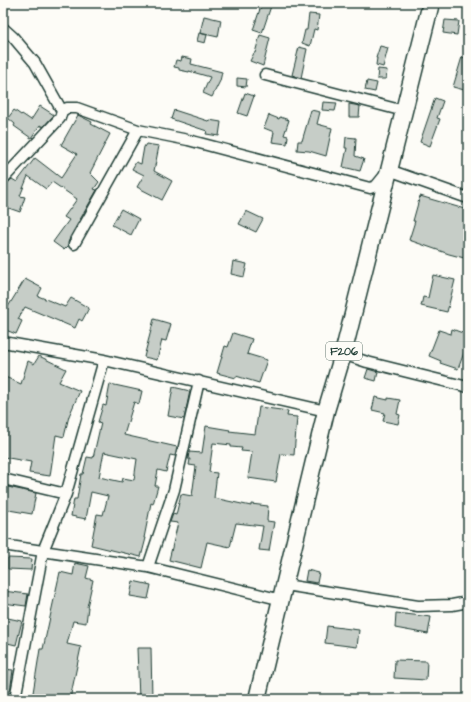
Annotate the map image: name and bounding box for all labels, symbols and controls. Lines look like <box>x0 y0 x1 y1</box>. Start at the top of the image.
road number: F206 <box>326 342 362 360</box>

